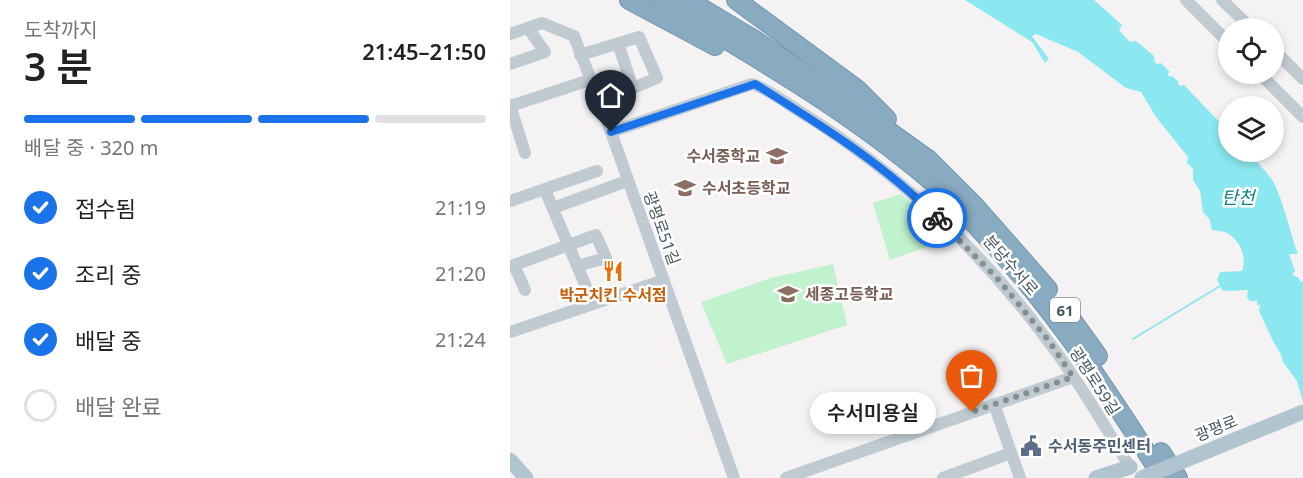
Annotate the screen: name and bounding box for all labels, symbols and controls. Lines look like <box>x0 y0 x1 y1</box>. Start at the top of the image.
text: 도착까지 <box>24 16 98 43</box>
map controls <box>1218 18 1284 162</box>
button: locate <box>1218 18 1284 84</box>
text: 21:45–21:50 <box>362 36 486 66</box>
text: 3 분 <box>24 39 92 92</box>
pin <box>585 70 636 132</box>
icon: home <box>594 79 627 112</box>
button: layers <box>1218 96 1284 162</box>
text: 배달 중 · 320 m <box>24 134 158 161</box>
school or university icon: 수서중학교 <box>765 144 789 168</box>
place label: 수서중학교 <box>686 145 760 167</box>
school or university icon: 수서초등학교 <box>673 176 697 200</box>
place label: 수서초등학교 <box>702 177 791 199</box>
water label: 탄천 <box>1221 185 1257 209</box>
street label: 광평로51길 <box>638 188 686 268</box>
courier <box>907 188 967 248</box>
icon: check <box>24 191 57 224</box>
text: 접수됨 <box>75 193 136 223</box>
text: 21:19 <box>435 194 486 221</box>
icon: bike <box>921 202 954 235</box>
street label: 분당수서로 <box>979 230 1044 300</box>
icon: check <box>24 257 57 290</box>
text: 조리 중 <box>75 259 141 289</box>
restaurant icon: 박군치킨 수서점 <box>601 259 625 283</box>
text: 21:20 <box>435 260 486 287</box>
school or university icon: 세종고등학교 <box>776 282 800 306</box>
place label: 세종고등학교 <box>805 283 894 305</box>
place label: 박군치킨 수서점 <box>559 284 667 306</box>
road number: 61 <box>1050 298 1080 322</box>
icon: check <box>24 323 57 356</box>
text: 배달 중 <box>75 325 141 355</box>
text: 21:24 <box>435 326 486 353</box>
street label: 광평로59길 <box>1065 343 1125 419</box>
pin <box>946 350 997 412</box>
icon: bag <box>955 359 988 392</box>
text: 배달 완료 <box>75 391 162 421</box>
callout: 수서미용실 <box>810 391 936 433</box>
text: 수서미용실 <box>827 399 919 426</box>
street label: 광평로 <box>1191 409 1241 446</box>
public building icon: 수서동주민센터 <box>1019 434 1043 458</box>
place label: 수서동주민센터 <box>1048 435 1151 457</box>

